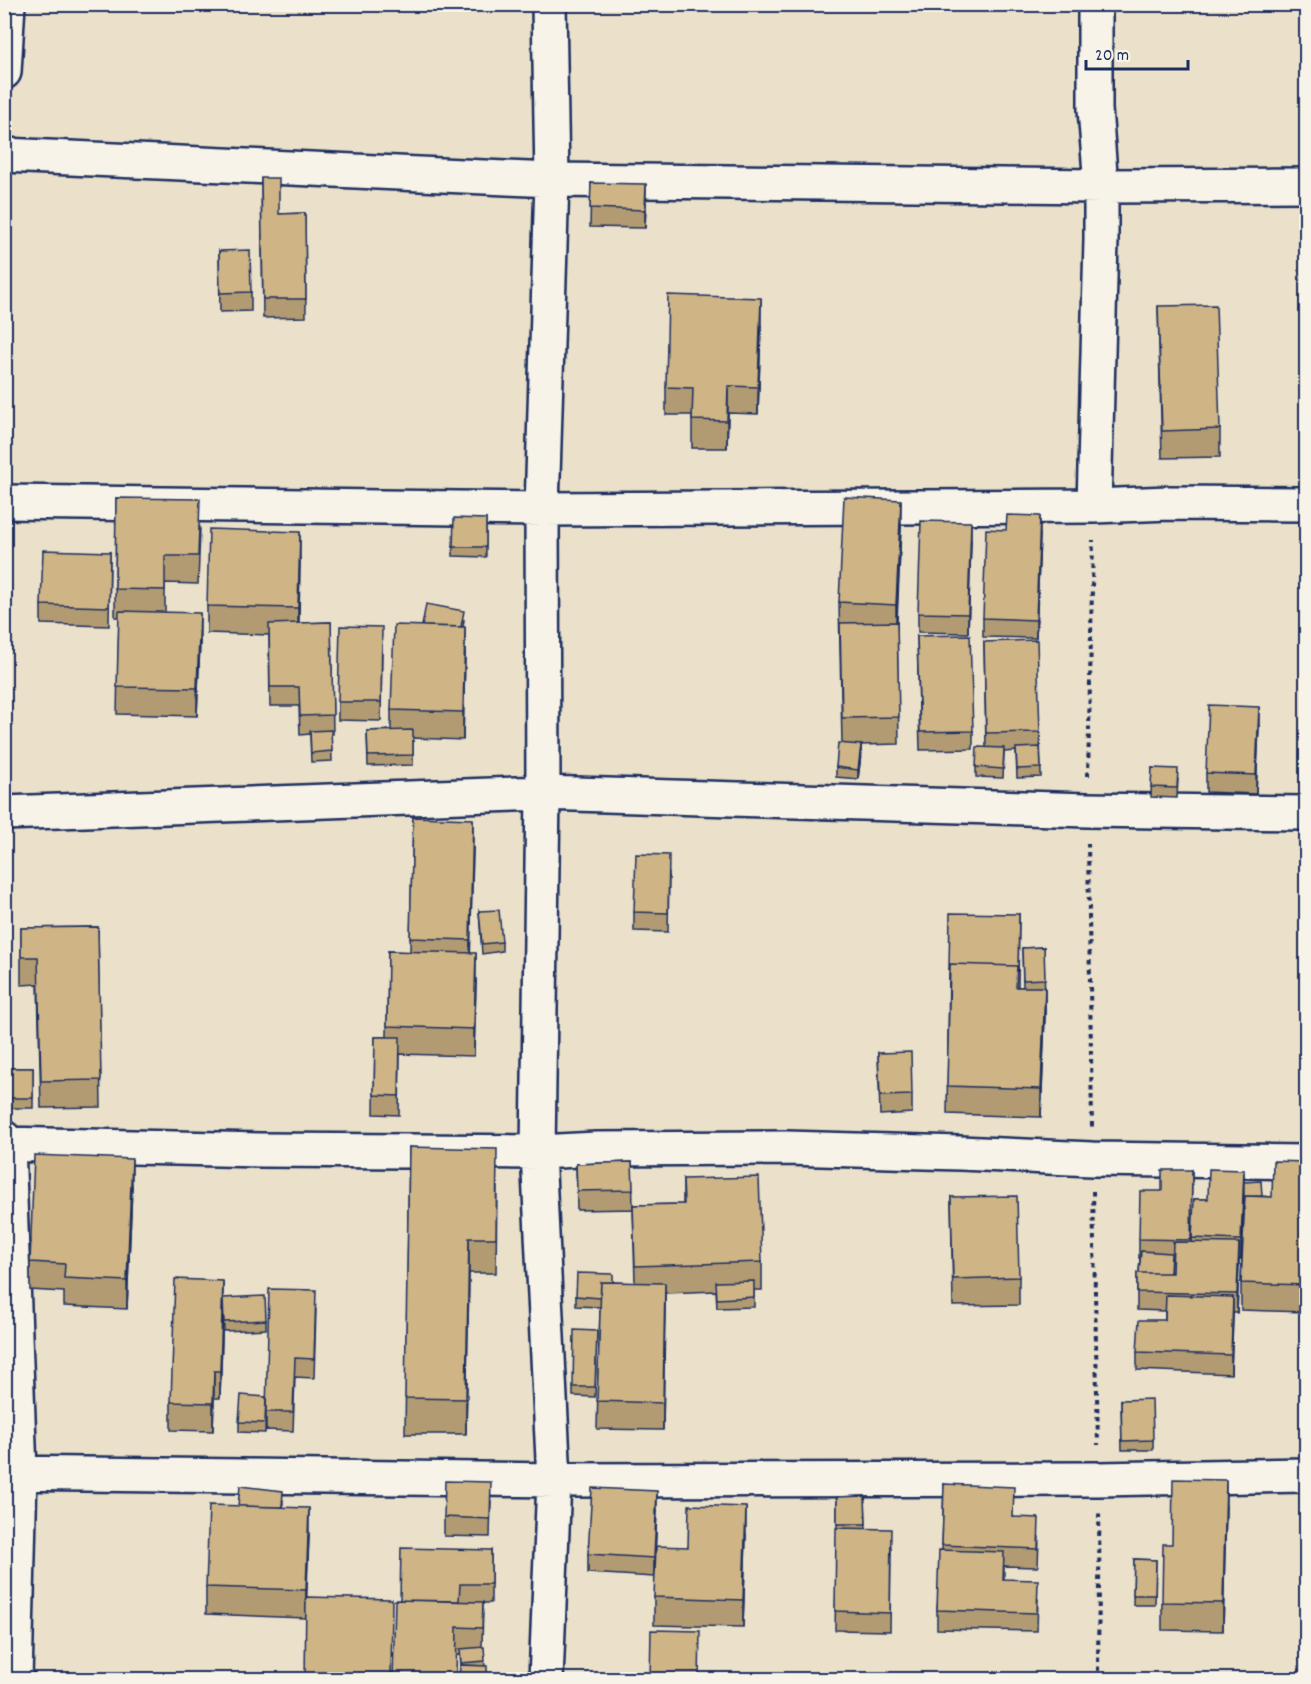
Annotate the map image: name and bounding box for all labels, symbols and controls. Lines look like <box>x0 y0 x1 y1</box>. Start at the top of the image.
scale bar <box>1086 33 1188 71</box>
text: 20 m <box>1095 44 1129 69</box>

